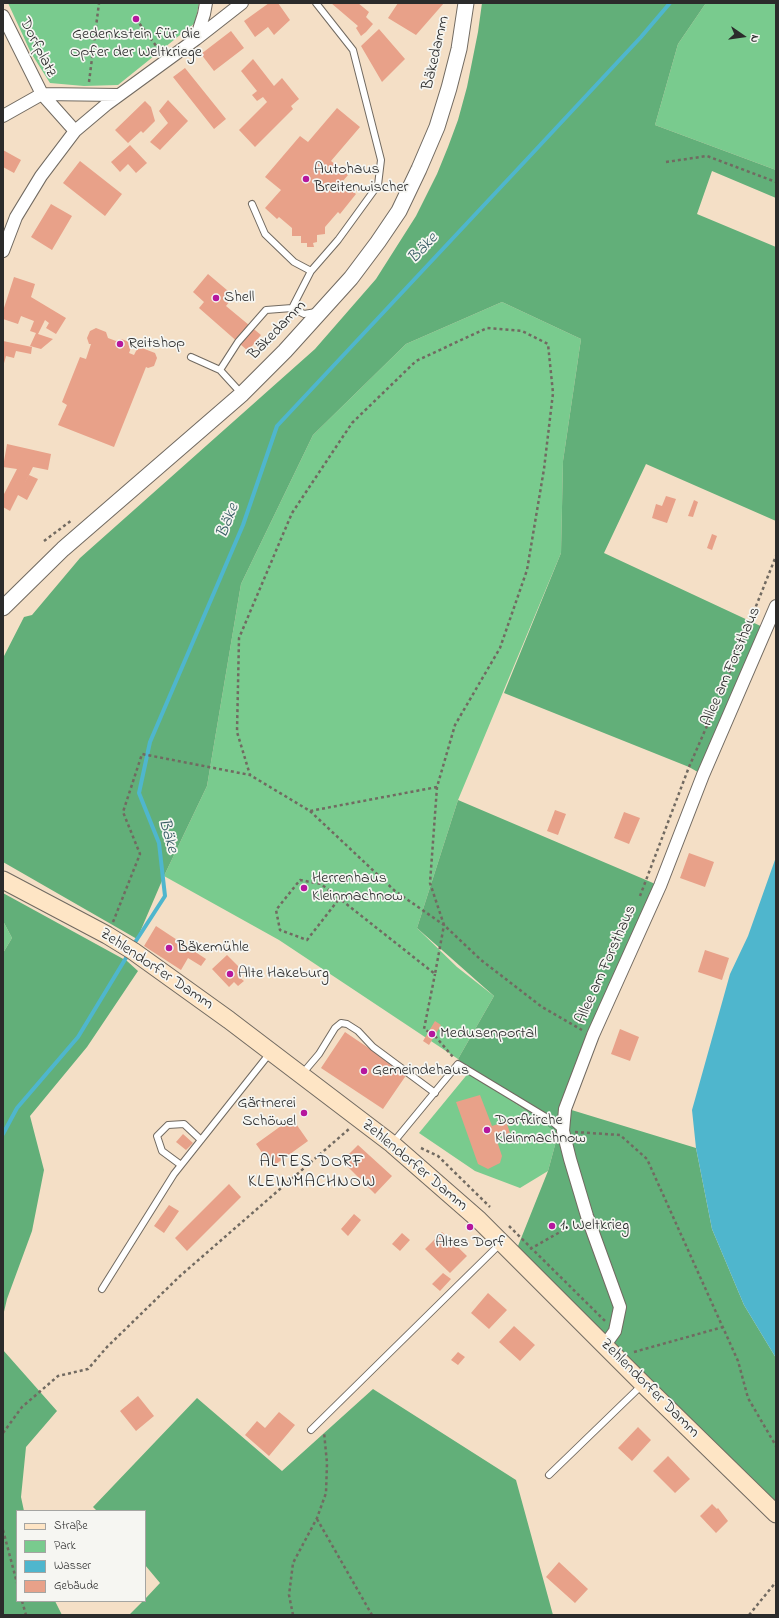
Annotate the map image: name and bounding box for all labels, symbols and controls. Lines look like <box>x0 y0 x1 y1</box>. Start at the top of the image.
marker: Gedenkstein für die Opfer der Weltkriege <box>131 14 141 24</box>
street label: Bäkedamm <box>419 14 455 92</box>
street label: Dorfplatz <box>14 15 60 81</box>
north arrow <box>723 16 763 56</box>
place label: Gedenkstein für die Opfer der Weltkriege <box>70 25 202 63</box>
text: N <box>746 33 763 44</box>
place label: Autohaus Breitenwischer <box>314 160 409 198</box>
marker: Autohaus Breitenwischer <box>301 174 311 184</box>
water label: Bäke <box>405 229 443 269</box>
place label: Shell <box>224 288 254 308</box>
marker: Shell <box>211 293 221 303</box>
street label: Bäkedamm <box>245 297 311 365</box>
place label: Reitshop <box>128 334 185 354</box>
marker: Reitshop <box>115 339 125 349</box>
water label: Bäke <box>213 501 245 541</box>
street label: Allee am Forsthaus <box>698 604 766 730</box>
water label: Bäke <box>152 816 182 856</box>
place label: Herrenhaus Kleinmachnow <box>312 869 403 907</box>
marker: Herrenhaus Kleinmachnow <box>299 883 309 893</box>
street label: Allee am Forsthaus <box>572 903 642 1027</box>
street label: Zehlendorfer Damm <box>96 925 216 1015</box>
place label: Bäkemühle <box>177 938 249 958</box>
marker: Bäkemühle <box>164 943 174 953</box>
place label: Alte Hakeburg <box>238 964 329 984</box>
marker: Alte Hakeburg <box>225 969 235 979</box>
place label: Medusenportal <box>440 1024 537 1044</box>
marker: Medusenportal <box>427 1029 437 1039</box>
place label: Gemeindehaus <box>372 1061 469 1081</box>
marker: Gemeindehaus <box>359 1066 369 1076</box>
place label: Gärtnerei Schöwel <box>237 1094 296 1132</box>
marker: Gärtnerei Schöwel <box>299 1108 309 1118</box>
place label: Dorfkirche Kleinmachnow <box>495 1111 586 1149</box>
street label: Zehlendorfer Damm <box>357 1116 471 1216</box>
marker: Dorfkirche Kleinmachnow <box>482 1125 492 1135</box>
district label: ALTES DORF KLEINMACHNOW <box>248 1153 376 1193</box>
place label: 1. Weltkrieg <box>560 1216 629 1236</box>
marker: 1. Weltkrieg <box>547 1221 557 1231</box>
marker: Altes Dorf <box>465 1222 475 1232</box>
place label: Altes Dorf <box>435 1233 505 1253</box>
street label: Zehlendorfer Damm <box>595 1335 703 1443</box>
legend <box>16 1510 146 1602</box>
text: Straße <box>54 1517 88 1535</box>
text: Park <box>54 1537 76 1555</box>
text: Wasser <box>54 1557 91 1575</box>
text: Gebäude <box>54 1577 98 1595</box>

